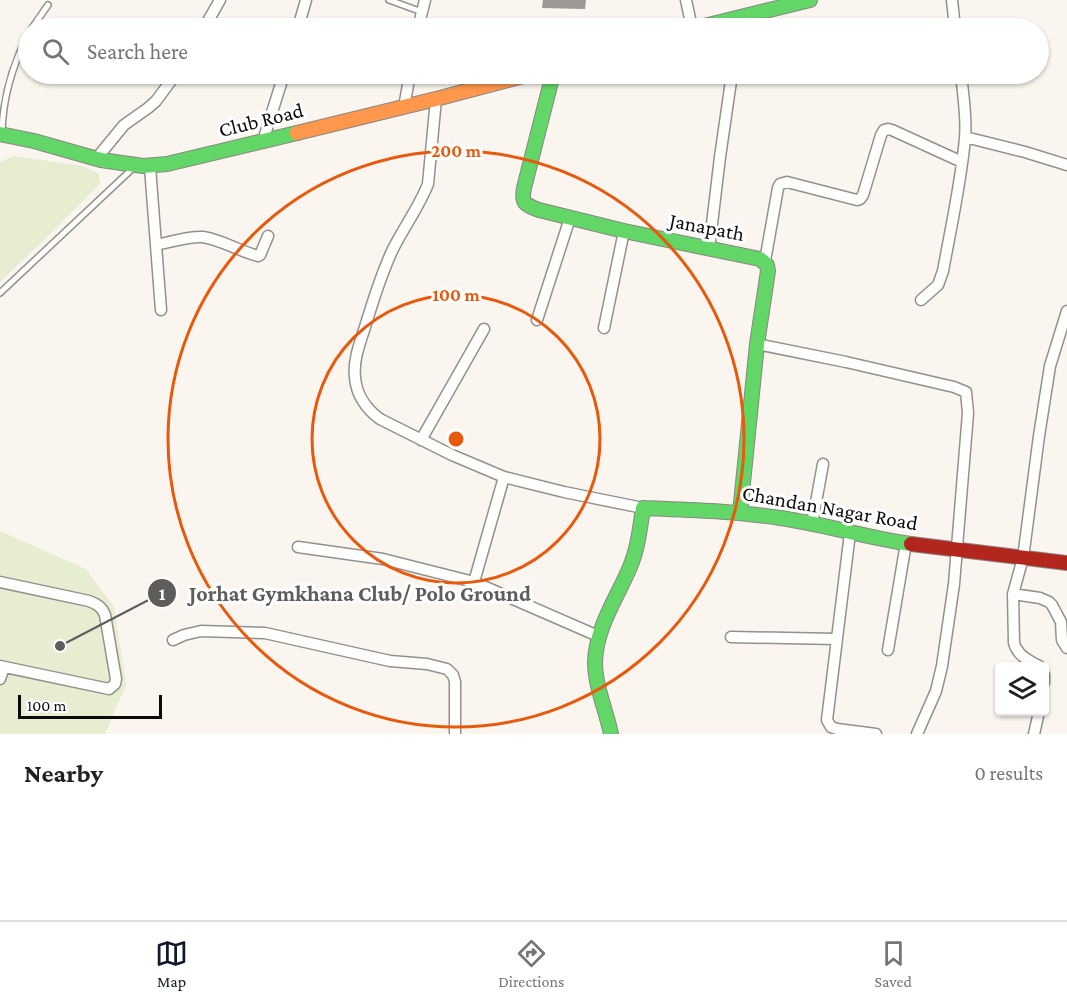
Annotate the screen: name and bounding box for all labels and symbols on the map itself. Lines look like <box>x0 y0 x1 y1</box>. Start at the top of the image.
street label: Club Road <box>216 98 306 142</box>
text: 200 m <box>431 141 482 161</box>
street label: Janapath <box>665 208 747 246</box>
text: 100 m <box>432 285 480 305</box>
centre of rings <box>446 429 466 449</box>
street label: Chandan Nagar Road <box>740 481 920 535</box>
callout: Jorhat Gymkhana Club/ Polo Ground <box>147 573 543 613</box>
text: Jorhat Gymkhana Club/ Polo Ground <box>187 581 531 606</box>
text: 1 <box>159 584 166 604</box>
scale bar <box>18 692 162 720</box>

